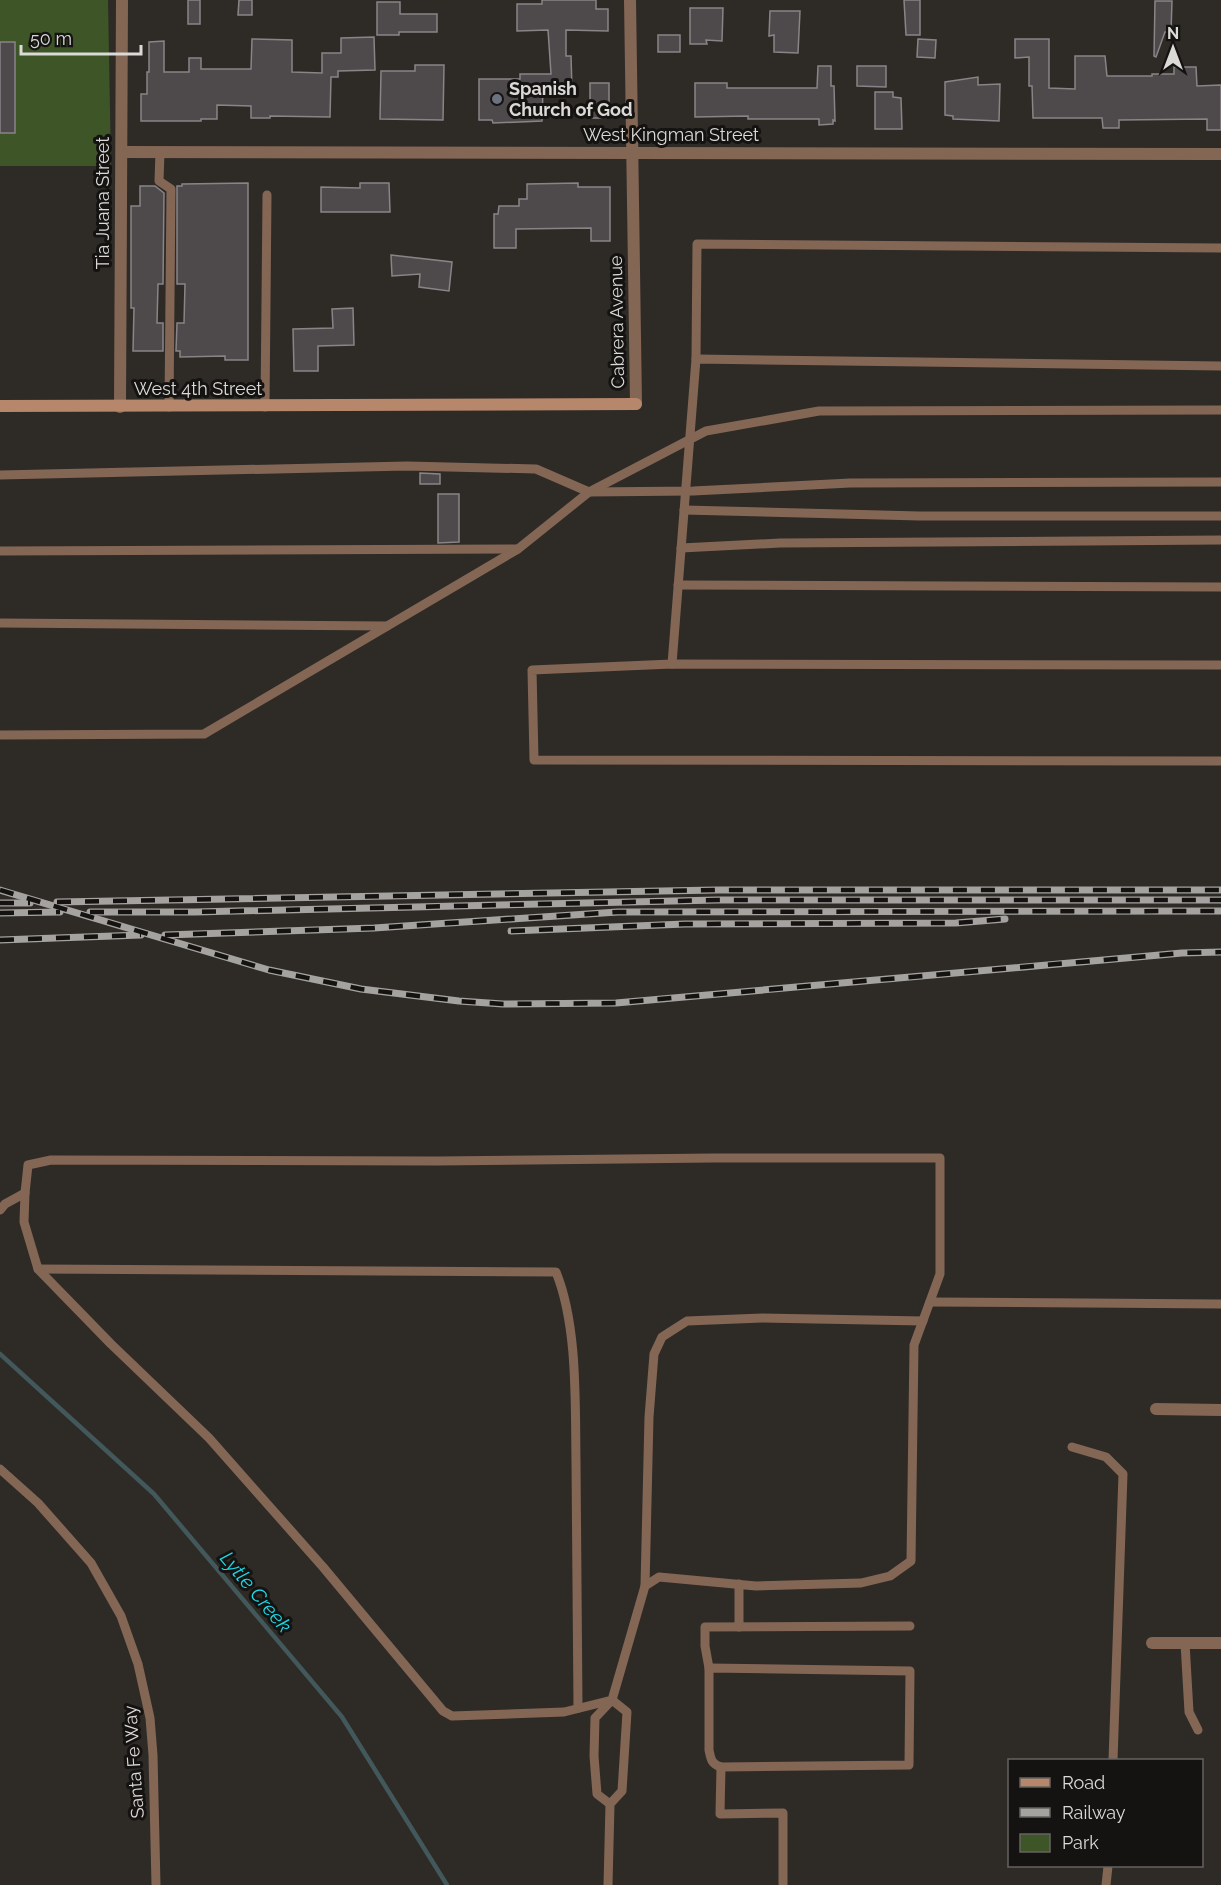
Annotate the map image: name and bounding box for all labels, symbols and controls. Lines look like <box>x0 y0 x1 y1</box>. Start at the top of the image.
scale bar <box>21 18 141 56</box>
north arrow <box>1143 18 1203 78</box>
text: N <box>1167 24 1179 43</box>
text: 50 m <box>30 28 72 49</box>
place label: Spanish Church of God <box>509 78 633 120</box>
marker: Spanish Church of God <box>490 92 504 106</box>
street label: West Kingman Street <box>583 124 759 145</box>
street label: Tia Juana Street <box>92 137 113 269</box>
street label: Cabrera Avenue <box>605 255 628 389</box>
street label: West 4th Street <box>134 378 262 399</box>
water label: Lytle Creek <box>215 1547 297 1638</box>
street label: Santa Fe Way <box>119 1705 148 1819</box>
legend <box>1008 1759 1203 1867</box>
text: Road <box>1062 1772 1105 1793</box>
text: Railway <box>1062 1802 1126 1823</box>
text: Park <box>1062 1832 1099 1853</box>

